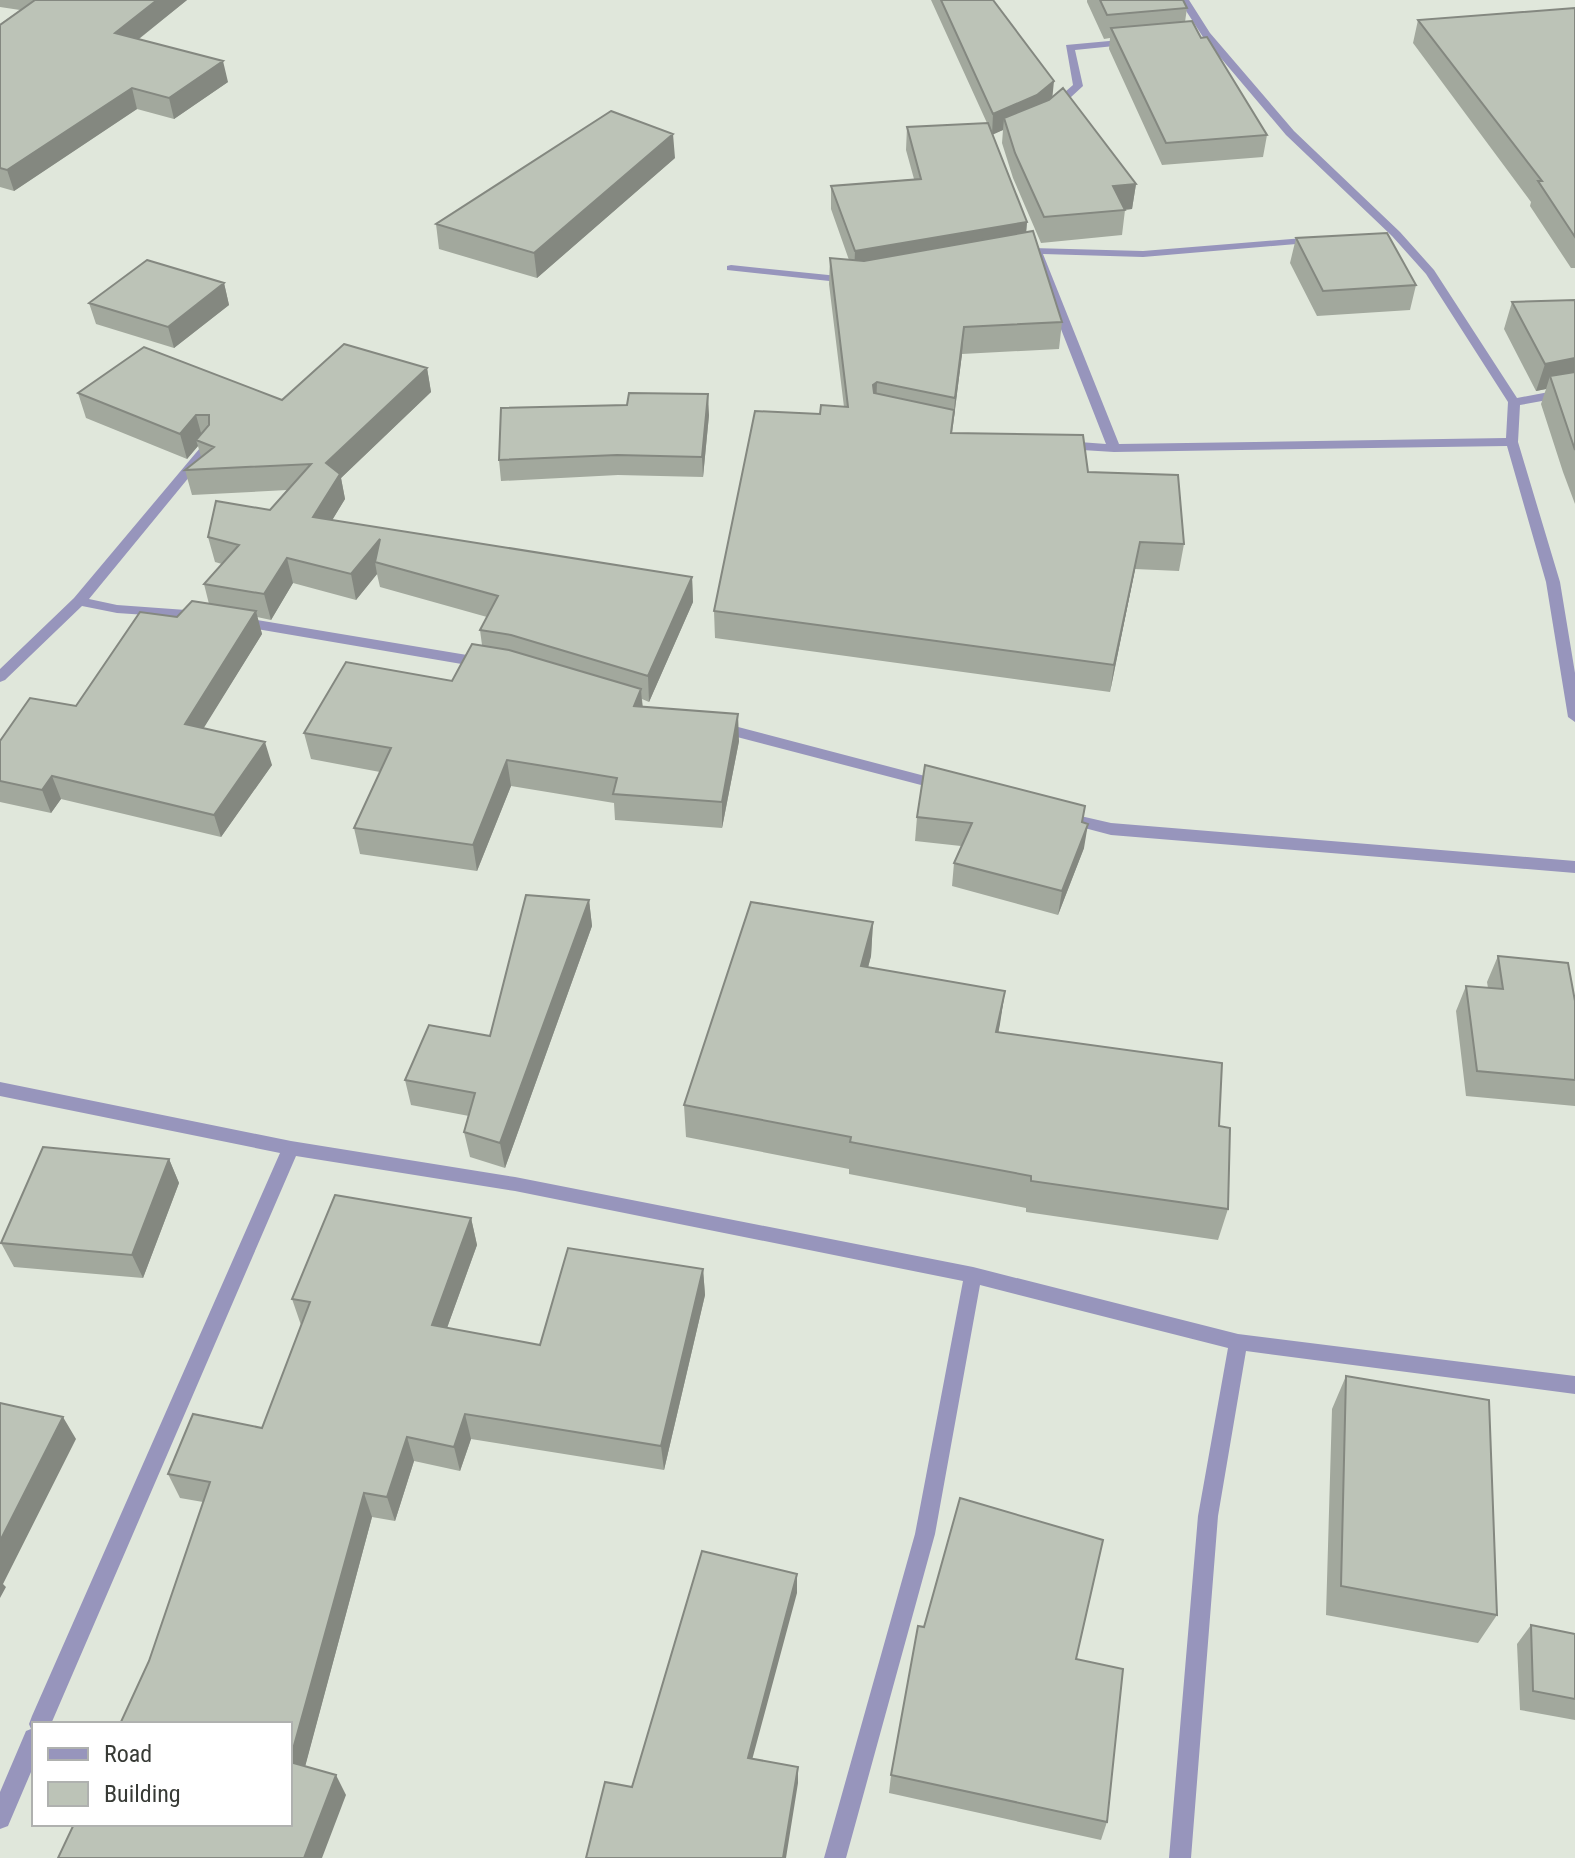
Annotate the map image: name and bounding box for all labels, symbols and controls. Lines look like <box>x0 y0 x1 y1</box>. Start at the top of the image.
legend <box>32 1722 292 1826</box>
text: Road <box>104 1740 152 1768</box>
text: Building <box>104 1780 181 1808</box>

